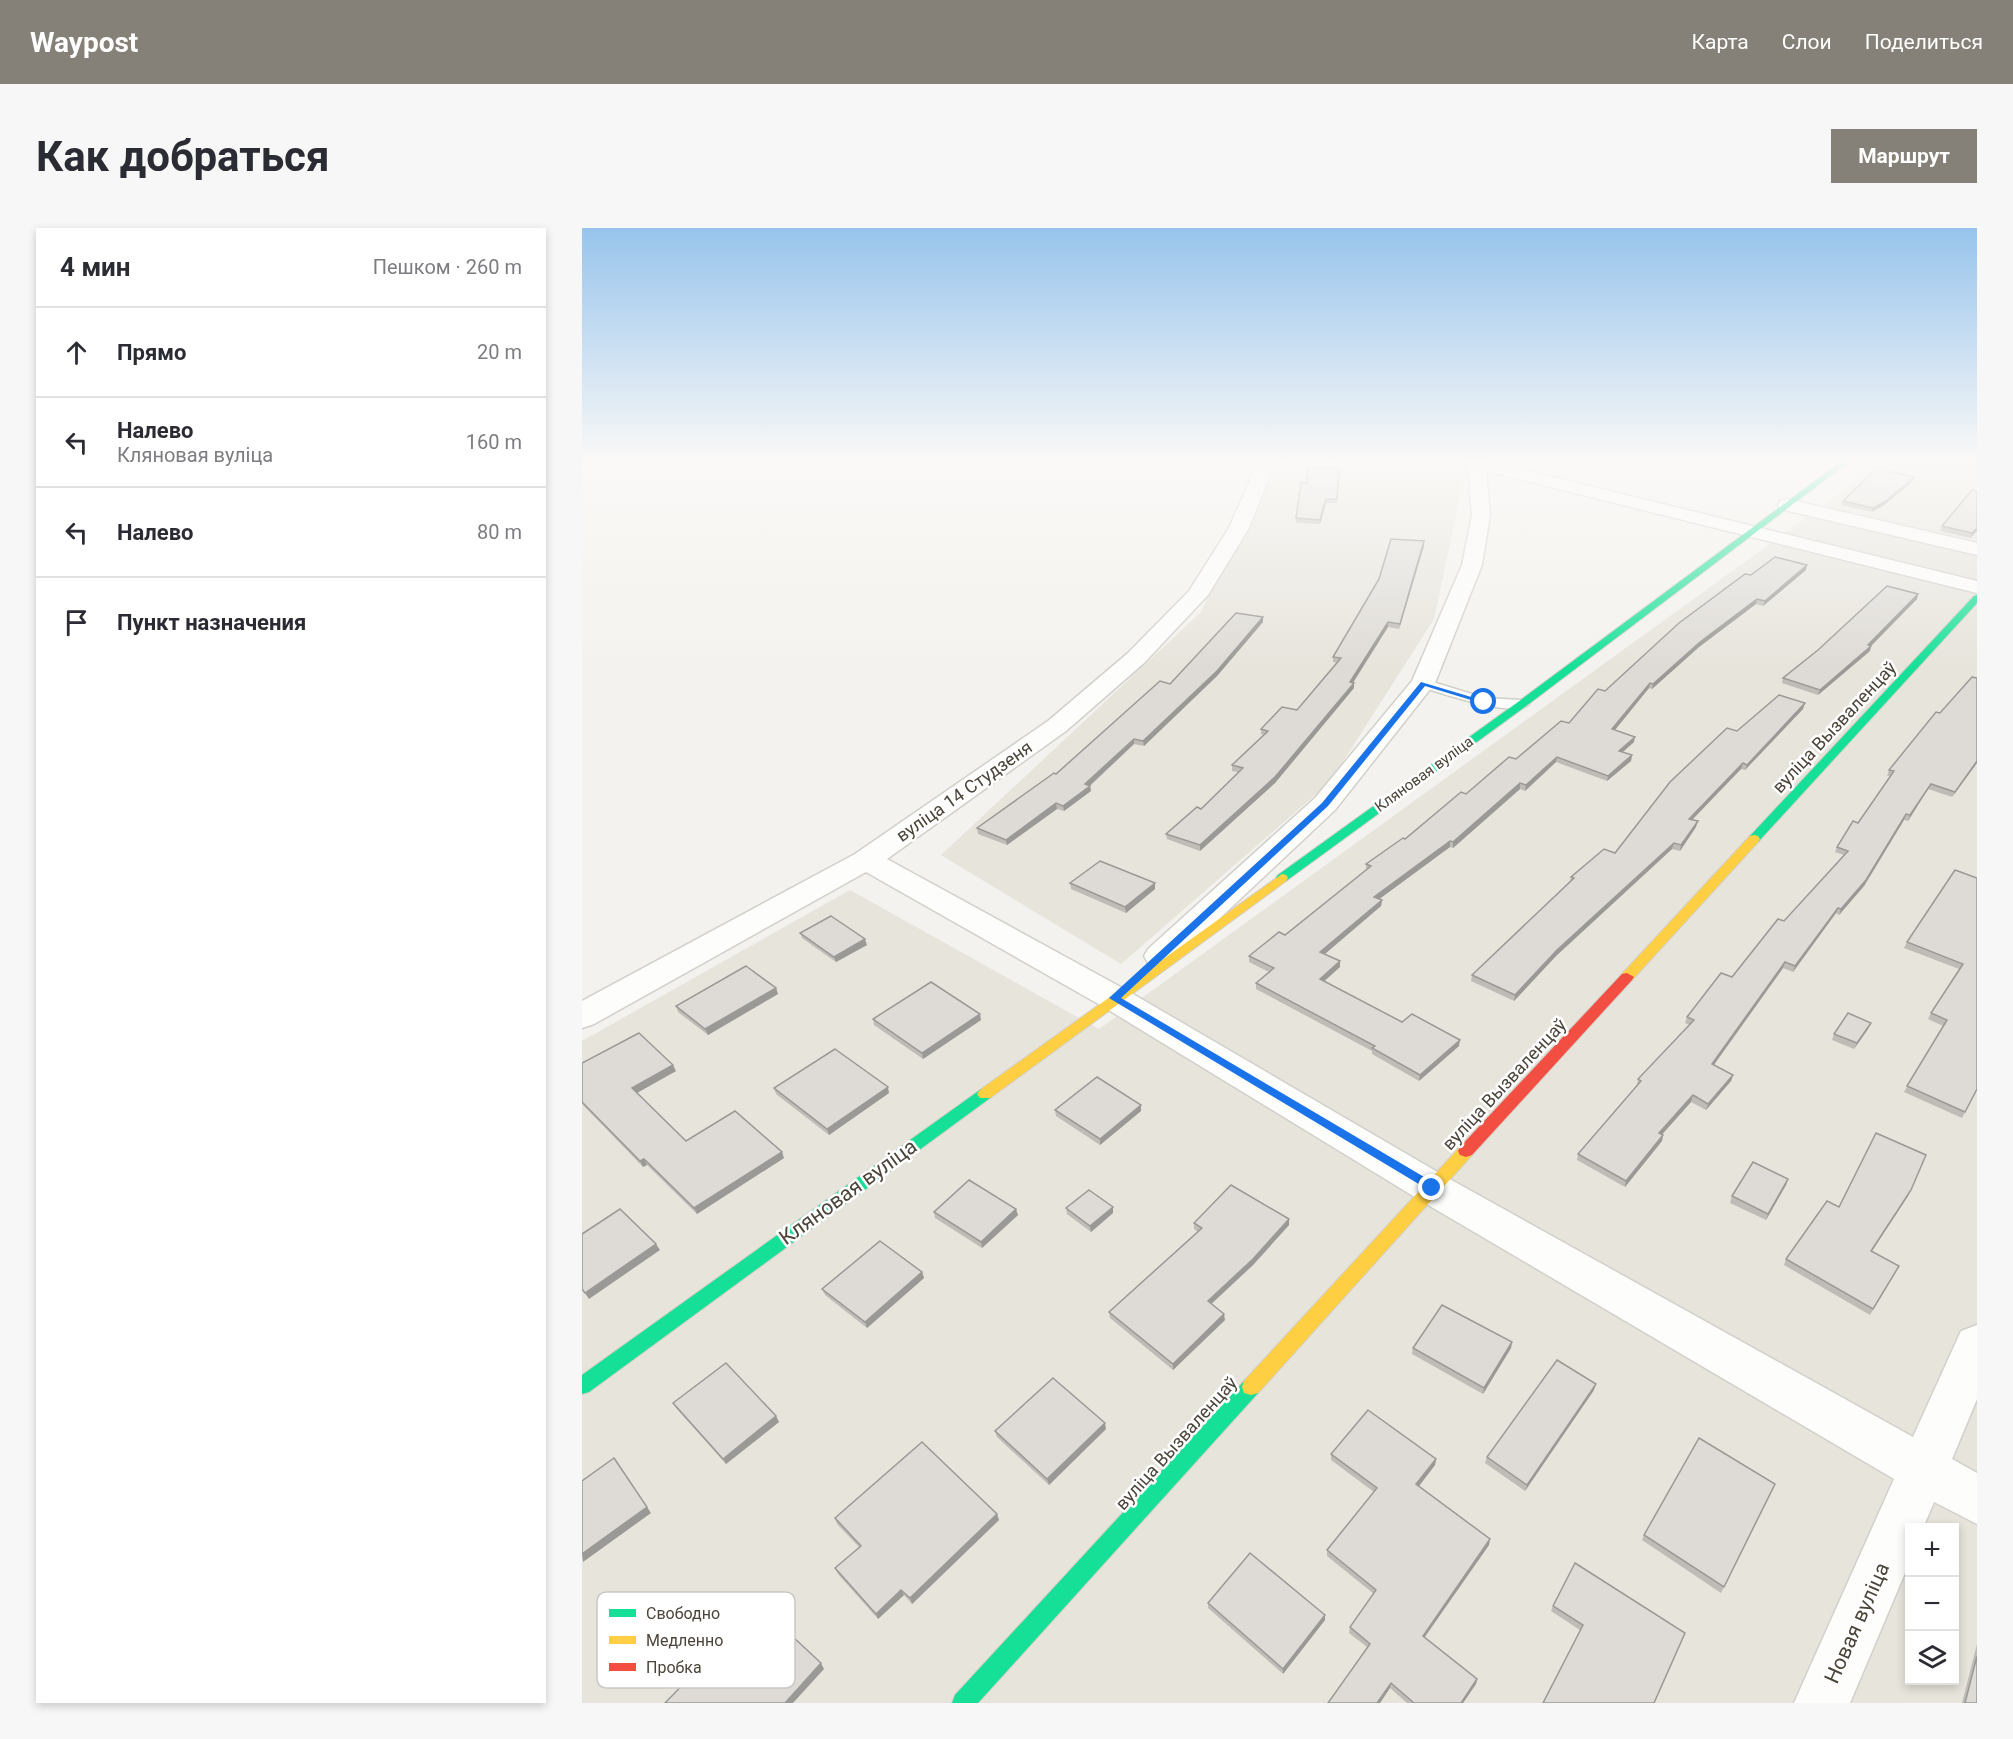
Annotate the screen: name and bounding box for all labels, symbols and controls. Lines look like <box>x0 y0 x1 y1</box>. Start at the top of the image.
text: Waypost <box>30 26 138 59</box>
text: Карта <box>1692 30 1749 54</box>
text: Слои <box>1782 30 1832 54</box>
text: Поделиться <box>1865 30 1983 54</box>
button: Маршрут <box>1831 129 1977 183</box>
text: Как добраться <box>36 132 330 181</box>
text: 4 мин <box>60 252 131 282</box>
text: Пешком · 260 m <box>373 255 522 279</box>
icon: ahead <box>60 336 93 369</box>
text: Прямо <box>117 340 186 365</box>
text: 20 m <box>477 340 522 364</box>
text: Налево <box>117 418 194 443</box>
icon: left <box>60 426 93 459</box>
text: 160 m <box>466 430 522 454</box>
text: Кляновая вуліца <box>117 443 273 467</box>
icon: left <box>60 516 93 549</box>
text: Налево <box>117 520 194 545</box>
text: 80 m <box>477 520 522 544</box>
icon: arrive <box>60 606 93 639</box>
text: Пункт назначения <box>117 610 306 635</box>
street label: вуліца Вызваленцаў <box>1768 657 1901 797</box>
route start <box>1470 688 1496 714</box>
street label: Кляновая вуліца <box>1371 732 1477 816</box>
street label: вуліца 14 Студзеня <box>892 736 1036 846</box>
street label: вуліца Вызваленцаў <box>1438 1014 1571 1154</box>
street label: Кляновая вуліца <box>775 1134 921 1250</box>
route end <box>1418 1174 1444 1200</box>
street label: вуліца Вызваленцаў <box>1111 1372 1242 1514</box>
map controls <box>1905 1523 1959 1685</box>
button: + <box>1905 1523 1959 1577</box>
street label: Новая вуліца <box>1820 1559 1894 1687</box>
button: − <box>1905 1577 1959 1631</box>
legend <box>597 1592 795 1688</box>
text: Свободно <box>646 1604 720 1623</box>
text: Медленно <box>646 1631 723 1650</box>
button: layers <box>1905 1631 1959 1685</box>
text: Пробка <box>646 1658 702 1677</box>

